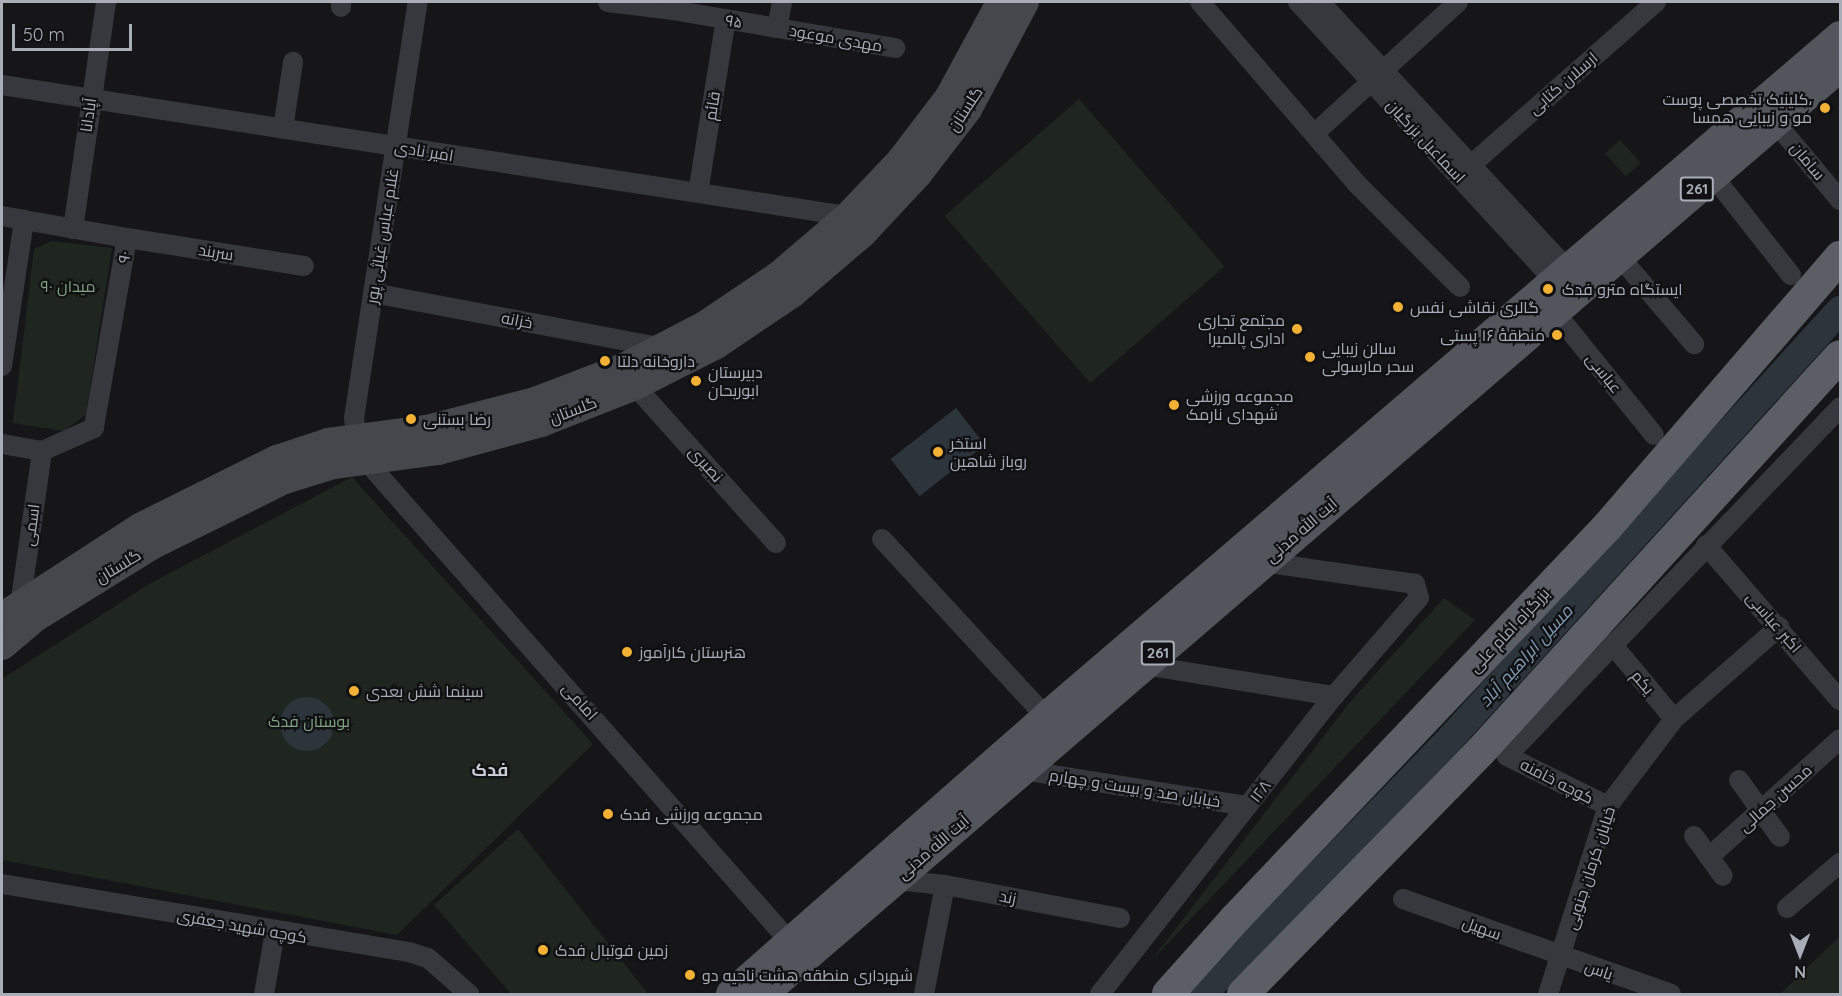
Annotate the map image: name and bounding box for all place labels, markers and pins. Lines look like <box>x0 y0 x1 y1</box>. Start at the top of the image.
place label: کلینیک تخصصی پوست، مو و زیبایی همسا <box>1662 89 1812 127</box>
marker: کلینیک تخصصی پوست، مو و زیبایی همسا <box>1816 99 1834 117</box>
place label: ایستگاه مترو فدک <box>1562 279 1682 299</box>
marker: ایستگاه مترو فدک <box>1539 280 1557 298</box>
place label: گالری نقاشی نفس <box>1410 297 1539 317</box>
marker: گالری نقاشی نفس <box>1391 300 1405 314</box>
place label: مجتمع تجاری اداری پالمیرا <box>1198 310 1285 348</box>
marker: مجتمع تجاری اداری پالمیرا <box>1290 322 1304 336</box>
place label: منطقهٔ ۱۶ پستی <box>1440 325 1545 345</box>
marker: منطقهٔ ۱۶ پستی <box>1550 328 1564 342</box>
place label: سالن زیبایی سحر مارسولی <box>1322 338 1414 376</box>
marker: سالن زیبایی سحر مارسولی <box>1303 350 1317 364</box>
place label: داروخانه دلتا <box>617 351 695 371</box>
marker: داروخانه دلتا <box>598 354 612 368</box>
place label: دبیرستان ابوریحان <box>708 362 763 400</box>
marker: دبیرستان ابوریحان <box>689 374 703 388</box>
place label: مجموعه ورزشی شهدای نارمک <box>1186 386 1294 424</box>
marker: مجموعه ورزشی شهدای نارمک <box>1167 398 1181 412</box>
place label: رضا بستنی <box>423 409 491 429</box>
marker: رضا بستنی <box>404 412 418 426</box>
place label: استخر روباز شاهین <box>950 433 1027 471</box>
marker: استخر روباز شاهین <box>931 445 945 459</box>
place label: هنرستان کارآموز <box>639 642 746 662</box>
marker: هنرستان کارآموز <box>620 645 634 659</box>
place label: سینما شش بعدی <box>366 681 483 701</box>
marker: سینما شش بعدی <box>347 684 361 698</box>
place label: مجموعه ورزشی فدک <box>620 804 763 824</box>
marker: مجموعه ورزشی فدک <box>601 807 615 821</box>
place label: زمین فوتبال فدک <box>555 940 668 960</box>
marker: زمین فوتبال فدک <box>536 943 550 957</box>
place label: شهرداری منطقه هشت ناحیه دو <box>702 965 913 985</box>
marker: شهرداری منطقه هشت ناحیه دو <box>683 968 697 982</box>

